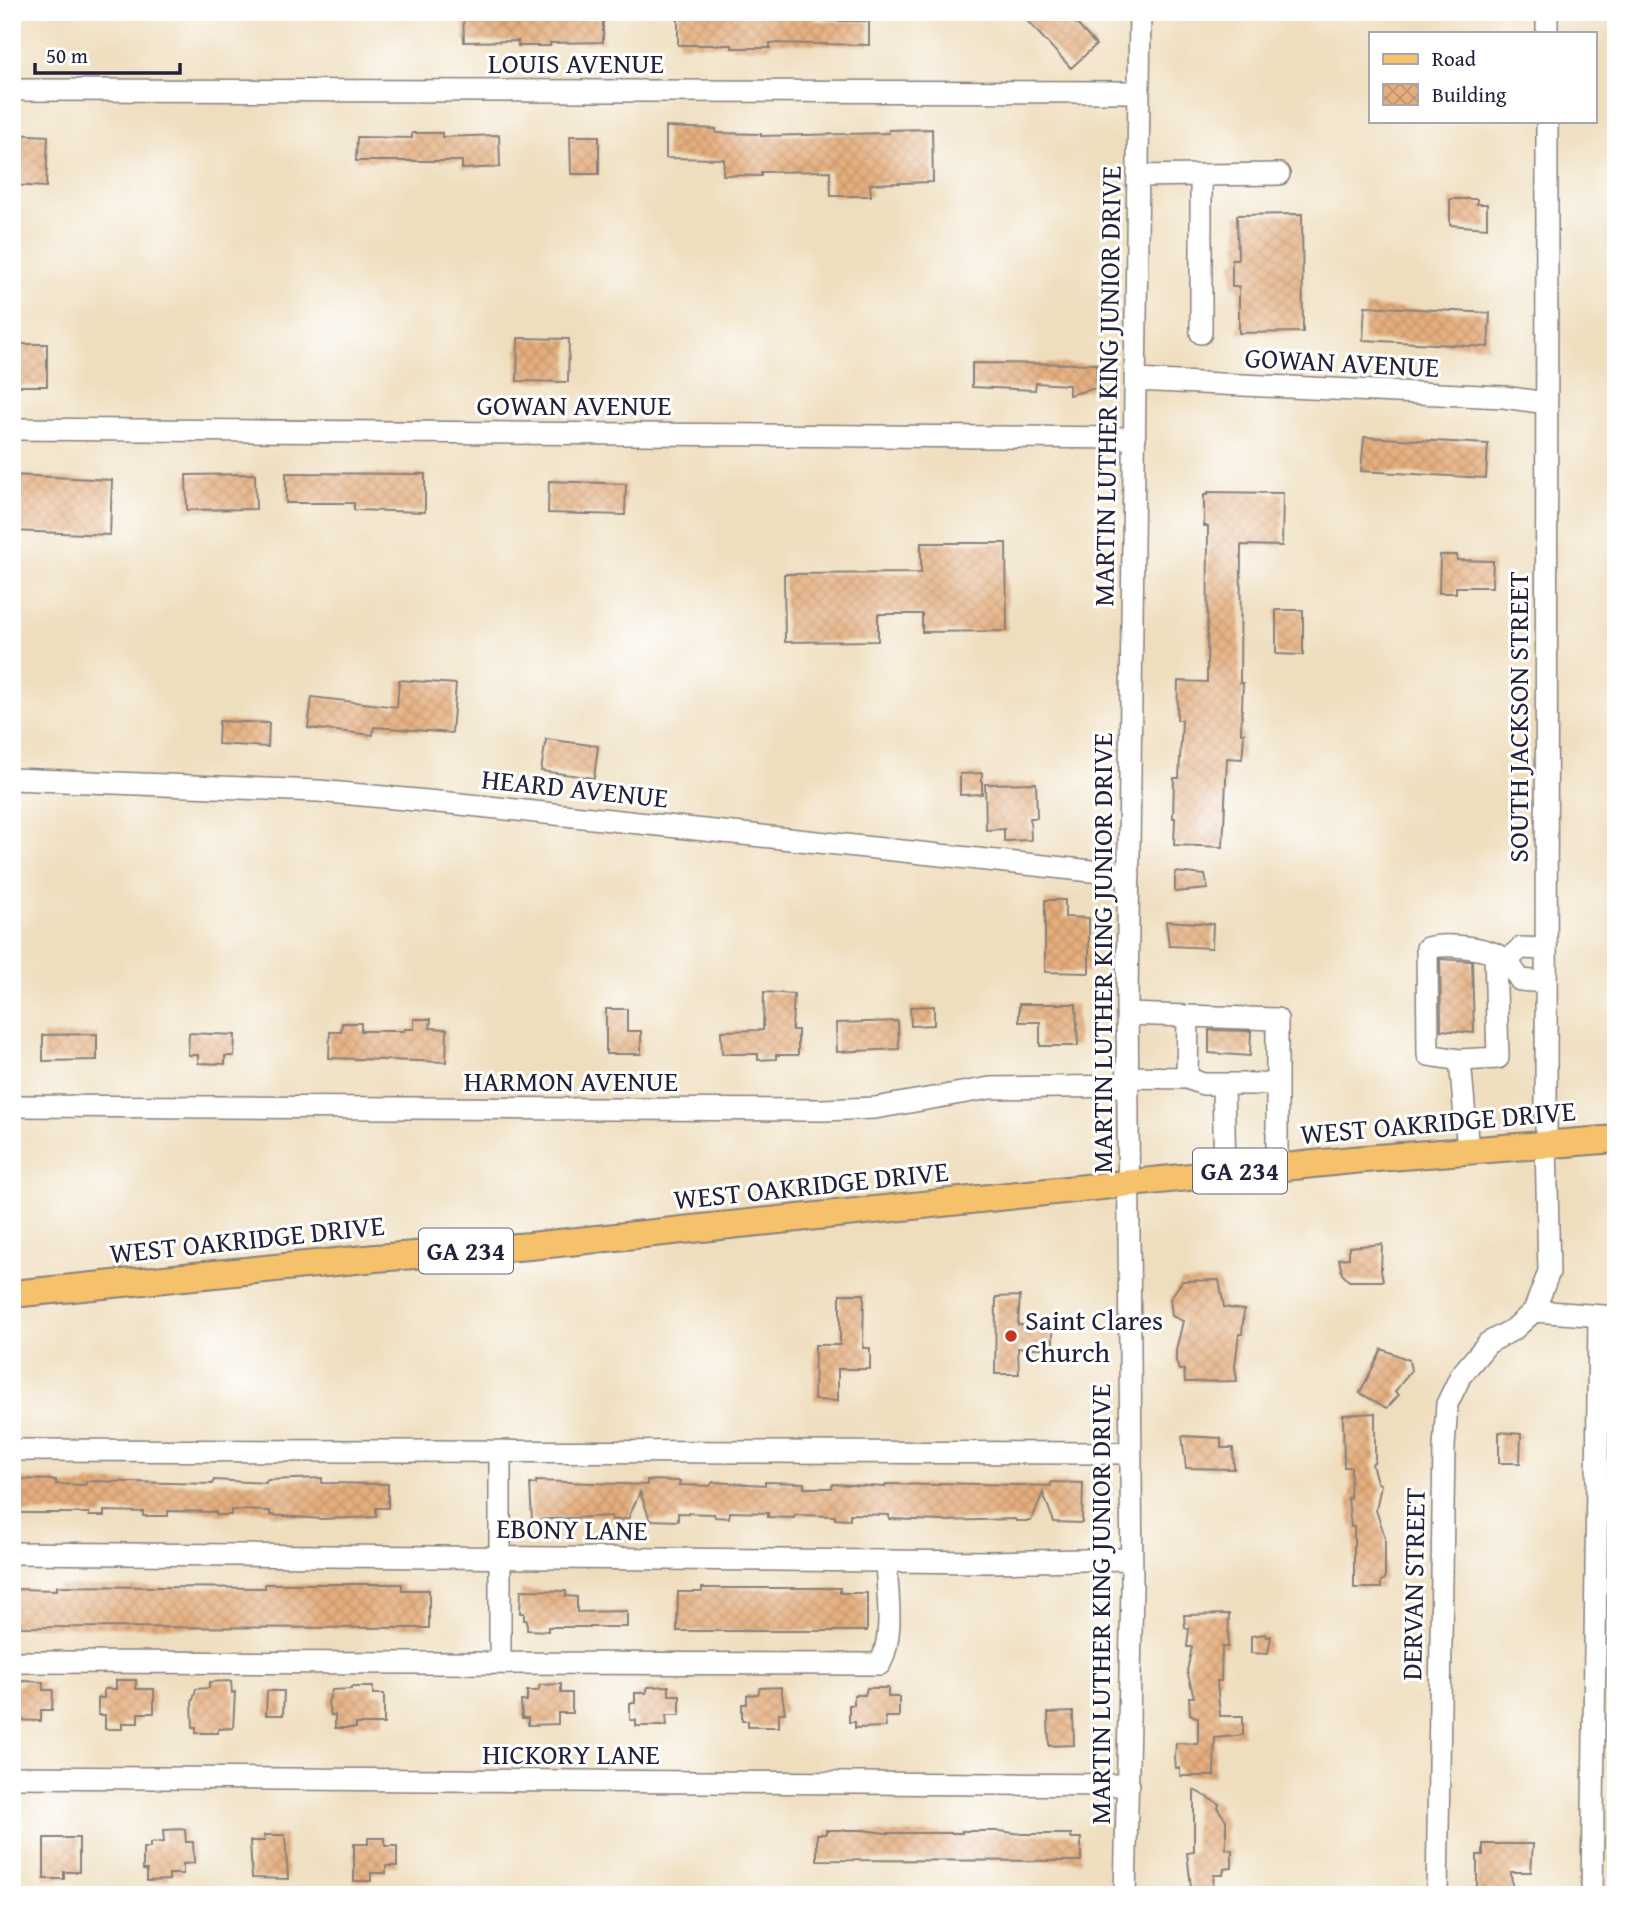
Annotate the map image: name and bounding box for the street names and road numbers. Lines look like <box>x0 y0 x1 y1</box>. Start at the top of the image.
street label: LOUIS AVENUE <box>488 42 664 83</box>
street label: MARTIN LUTHER KING JUNIOR DRIVE <box>1082 165 1131 607</box>
street label: GOWAN AVENUE <box>1244 336 1440 387</box>
street label: GOWAN AVENUE <box>477 384 671 425</box>
street label: SOUTH JACKSON STREET <box>1497 571 1538 863</box>
street label: MARTIN LUTHER KING JUNIOR DRIVE <box>1081 733 1122 1173</box>
street label: HEARD AVENUE <box>480 757 670 818</box>
street label: HARMON AVENUE <box>464 1060 678 1101</box>
street label: WEST OAKRIDGE DRIVE <box>1299 1089 1577 1154</box>
road number: GA 234 <box>1193 1148 1287 1194</box>
street label: WEST OAKRIDGE DRIVE <box>672 1150 950 1219</box>
street label: WEST OAKRIDGE DRIVE <box>108 1204 386 1273</box>
road number: GA 234 <box>419 1228 513 1274</box>
street label: MARTIN LUTHER KING JUNIOR DRIVE <box>1079 1384 1120 1824</box>
street label: DERVAN STREET <box>1390 1487 1435 1681</box>
street label: EBONY LANE <box>496 1507 648 1550</box>
street label: HICKORY LANE <box>482 1733 660 1774</box>

